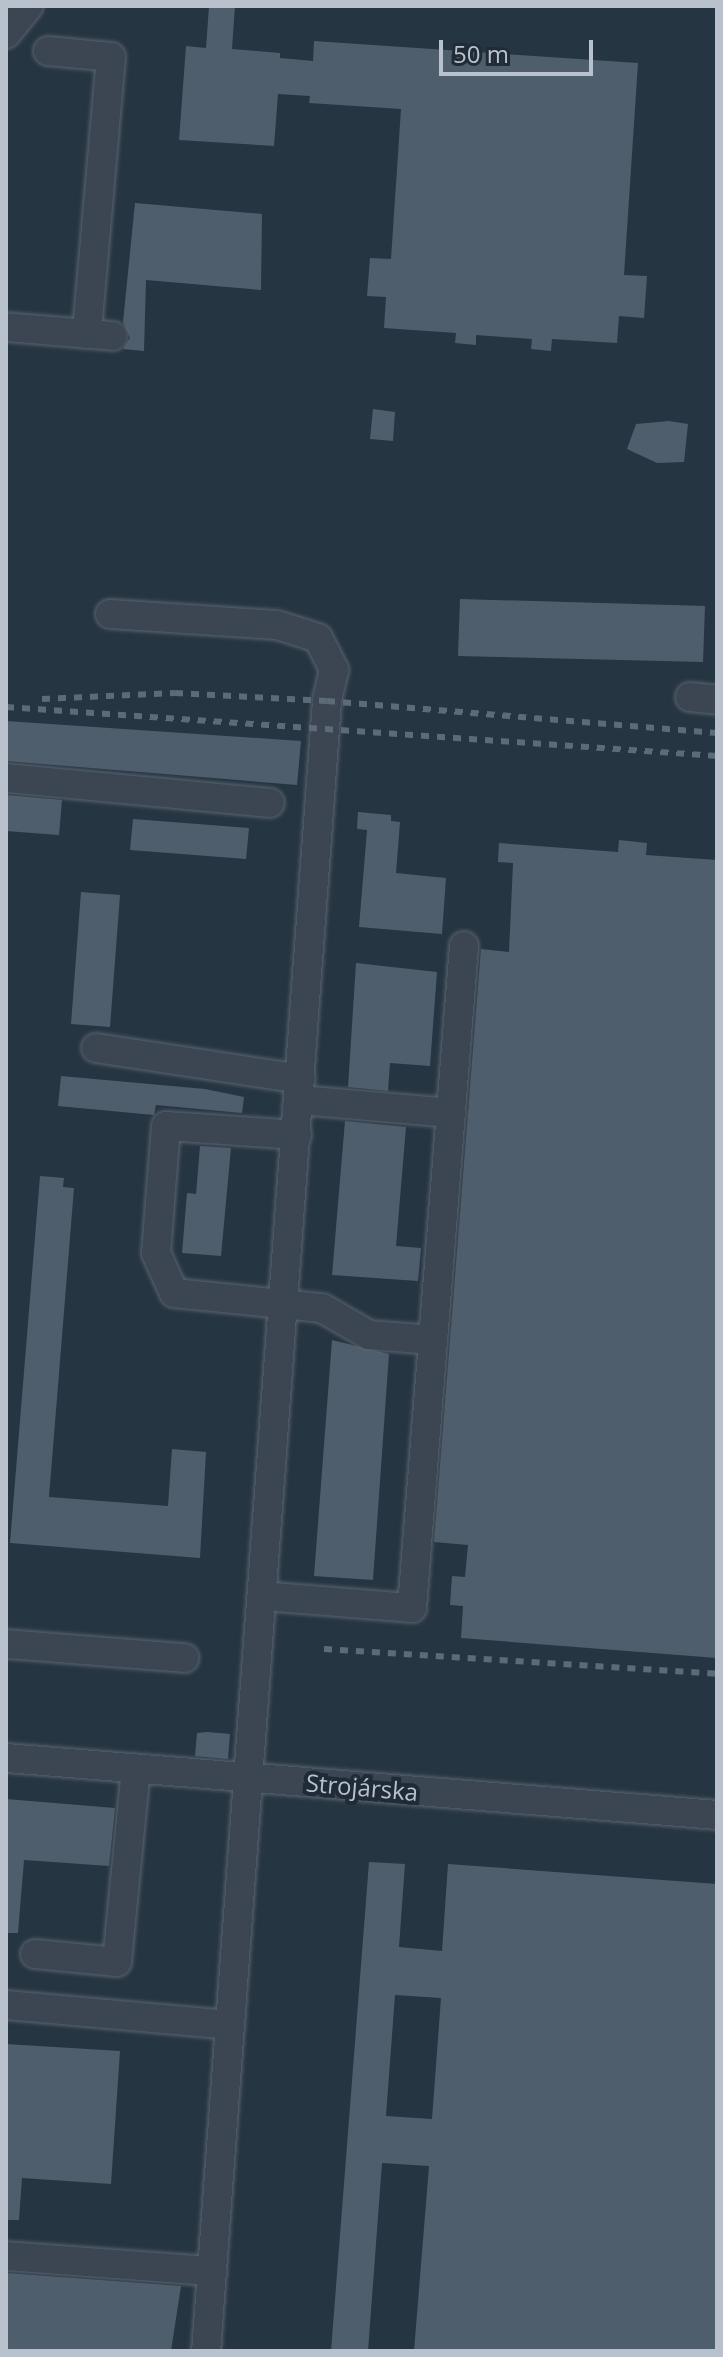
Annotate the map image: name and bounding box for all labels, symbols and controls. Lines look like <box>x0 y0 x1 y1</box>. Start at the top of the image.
scale bar <box>443 24 597 74</box>
text: 50 m <box>453 37 509 70</box>
street label: Strojárska <box>305 1768 419 1806</box>

